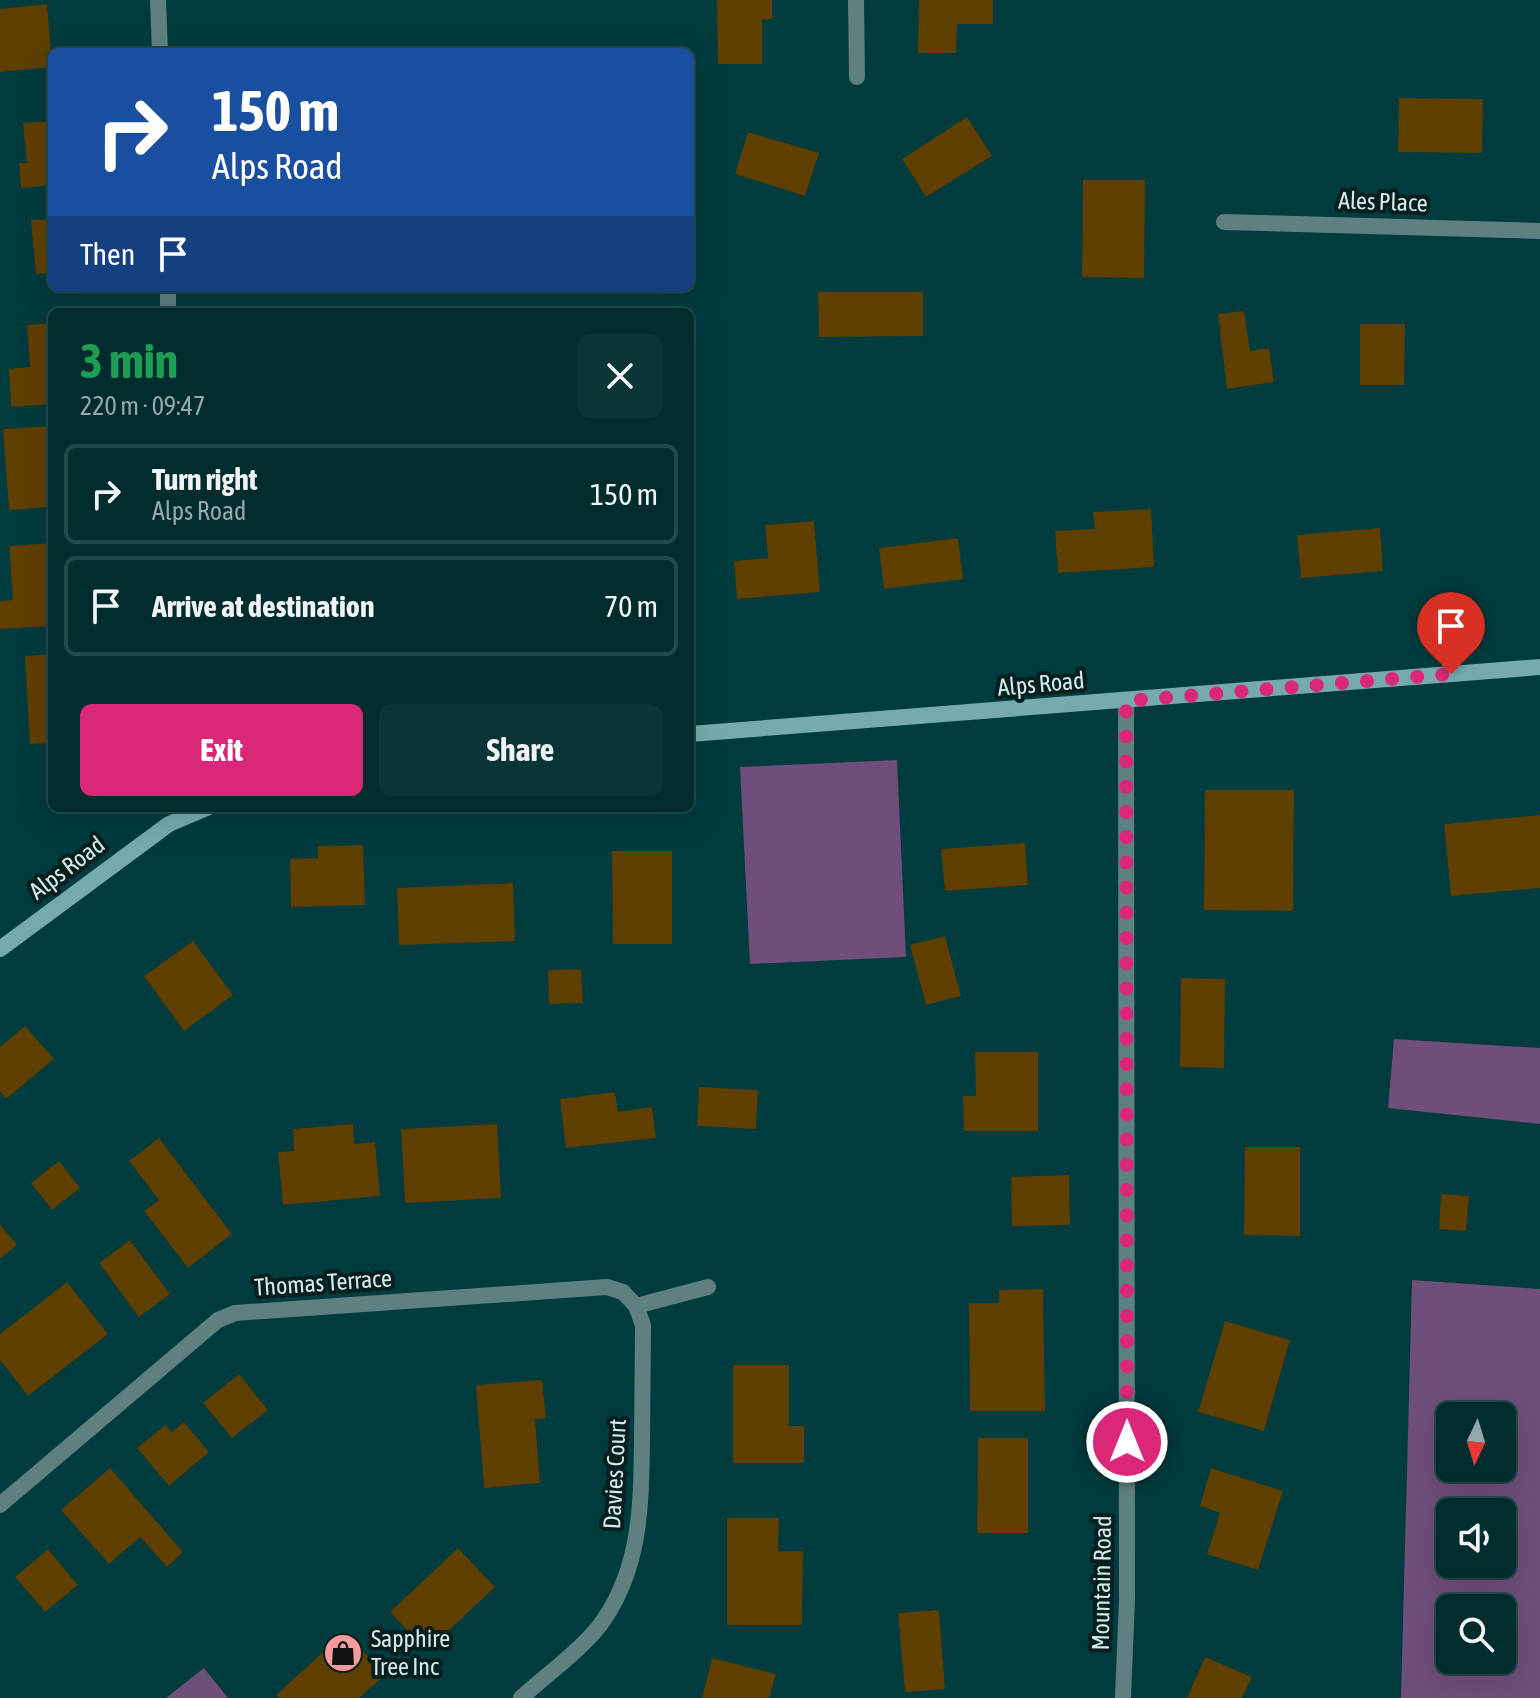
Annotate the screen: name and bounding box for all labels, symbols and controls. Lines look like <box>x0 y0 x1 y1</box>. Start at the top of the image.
text: 150 m <box>212 79 339 143</box>
icon: right <box>80 80 184 184</box>
text: Alps Road <box>212 145 343 187</box>
street label: Ales Place <box>1338 186 1428 217</box>
icon: arrive <box>151 232 195 276</box>
text: Then <box>80 237 135 271</box>
text: 3 min <box>80 333 178 388</box>
button: close <box>578 334 662 418</box>
text: 220 m · 09:47 <box>80 391 205 421</box>
text: Turn right <box>152 462 258 496</box>
icon: right <box>84 472 128 516</box>
text: 150 m <box>590 477 658 511</box>
text: Alps Road <box>152 496 246 526</box>
icon: arrive <box>84 584 128 628</box>
text: Arrive at destination <box>152 589 374 623</box>
text: 70 m <box>604 589 658 623</box>
pin <box>1417 592 1485 674</box>
icon: arrive <box>1429 604 1473 648</box>
street label: Alps Road <box>996 666 1086 701</box>
button: Exit <box>80 704 363 796</box>
button: Share <box>379 704 662 796</box>
street label: Alps Road <box>24 831 110 905</box>
street label: Thomas Terrace <box>253 1264 393 1301</box>
position arrow <box>1085 1400 1169 1484</box>
north arrow <box>1436 1402 1516 1482</box>
map controls <box>1436 1402 1516 1674</box>
street label: Davies Court <box>598 1418 631 1530</box>
button: sound <box>1436 1498 1516 1578</box>
street label: Mountain Road <box>1087 1515 1116 1651</box>
button: search <box>1436 1594 1516 1674</box>
place label: Sapphire Tree Inc <box>371 1625 450 1680</box>
shop icon: Sapphire Tree Inc <box>322 1632 364 1674</box>

